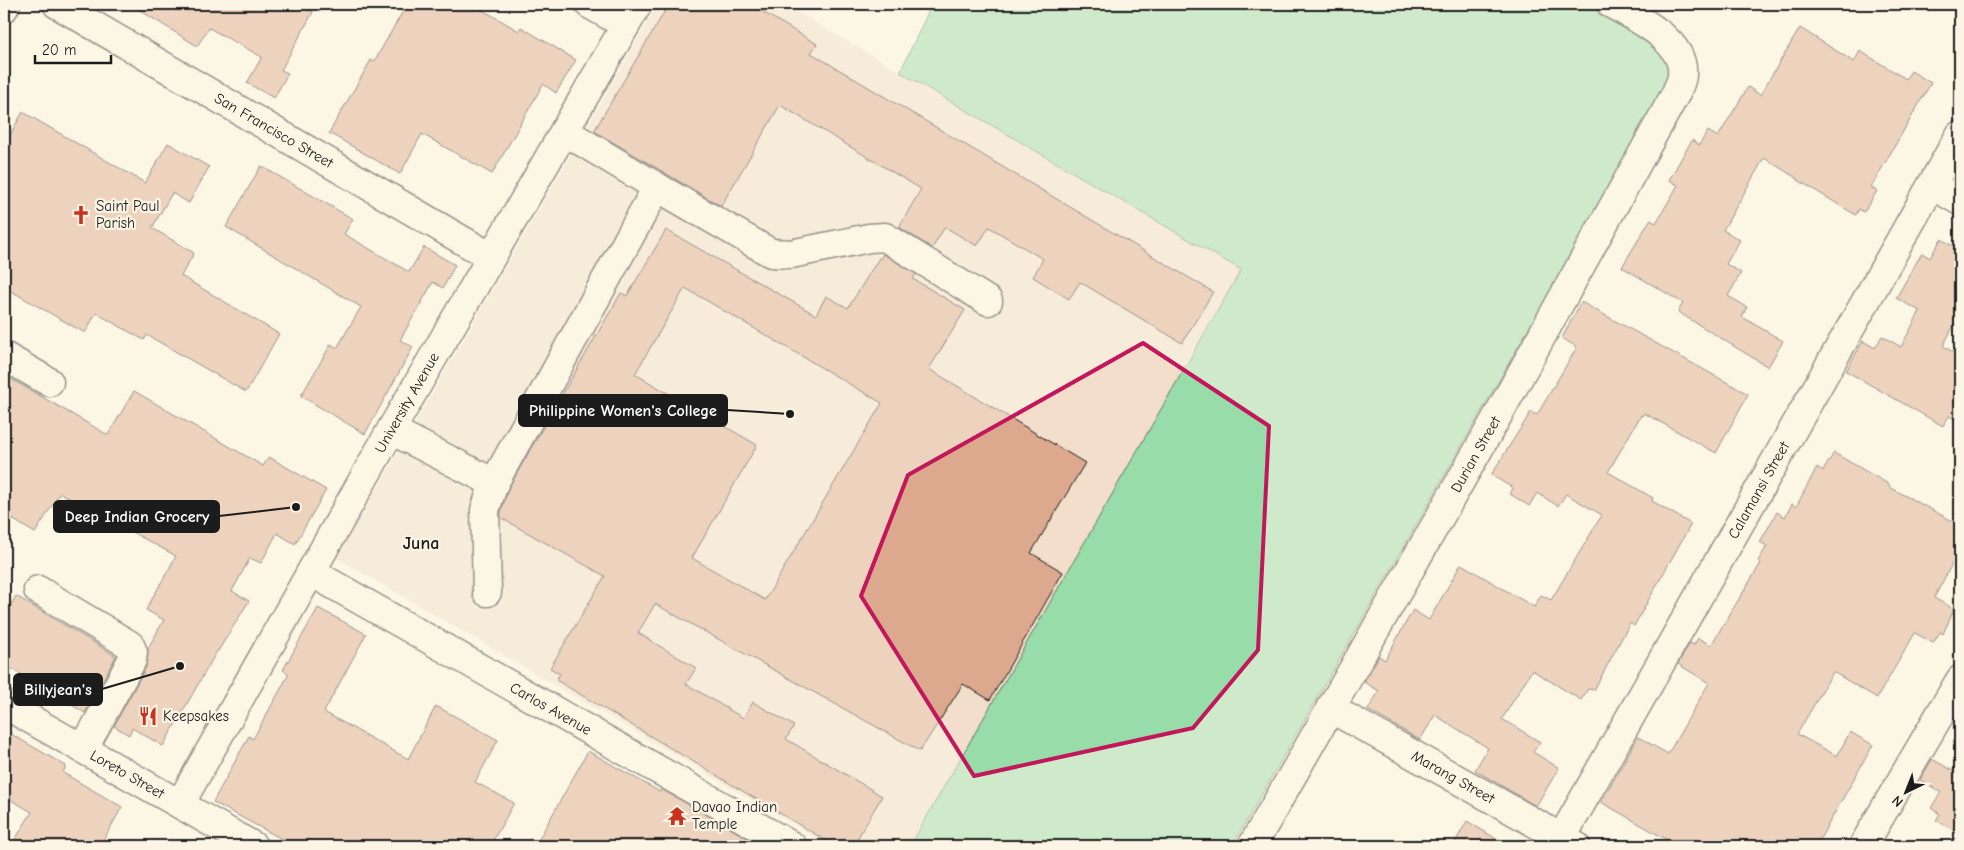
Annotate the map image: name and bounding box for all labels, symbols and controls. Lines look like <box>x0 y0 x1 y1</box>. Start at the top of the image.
scale bar <box>35 32 111 64</box>
text: 20 m <box>42 41 76 59</box>
street label: San Francisco Street <box>211 89 337 172</box>
place label: Saint Paul Parish <box>96 197 159 232</box>
church icon: Saint Paul Parish <box>70 204 92 226</box>
street label: University Avenue <box>371 349 443 456</box>
callout: Philippine Women's College <box>519 395 727 426</box>
text: Philippine Women's College <box>529 402 717 420</box>
street label: Durian Street <box>1447 412 1505 496</box>
street label: Calamansi Street <box>1724 438 1794 542</box>
callout: Deep Indian Grocery <box>54 501 219 532</box>
text: Deep Indian Grocery <box>65 508 210 526</box>
district label: Juna <box>403 533 439 554</box>
callout: Billyjean's <box>14 674 102 705</box>
street label: Carlos Avenue <box>507 678 595 739</box>
text: Billyjean's <box>24 681 92 699</box>
restaurant icon: Keepsakes <box>137 705 159 727</box>
place label: Keepsakes <box>163 707 229 725</box>
street label: Loreto Street <box>87 746 168 803</box>
street label: Marang Street <box>1408 746 1498 808</box>
north arrow <box>1882 768 1932 818</box>
text: N <box>1888 792 1907 810</box>
place label: Davao Indian Temple <box>692 798 777 833</box>
temple icon: Davao Indian Temple <box>666 805 688 827</box>

